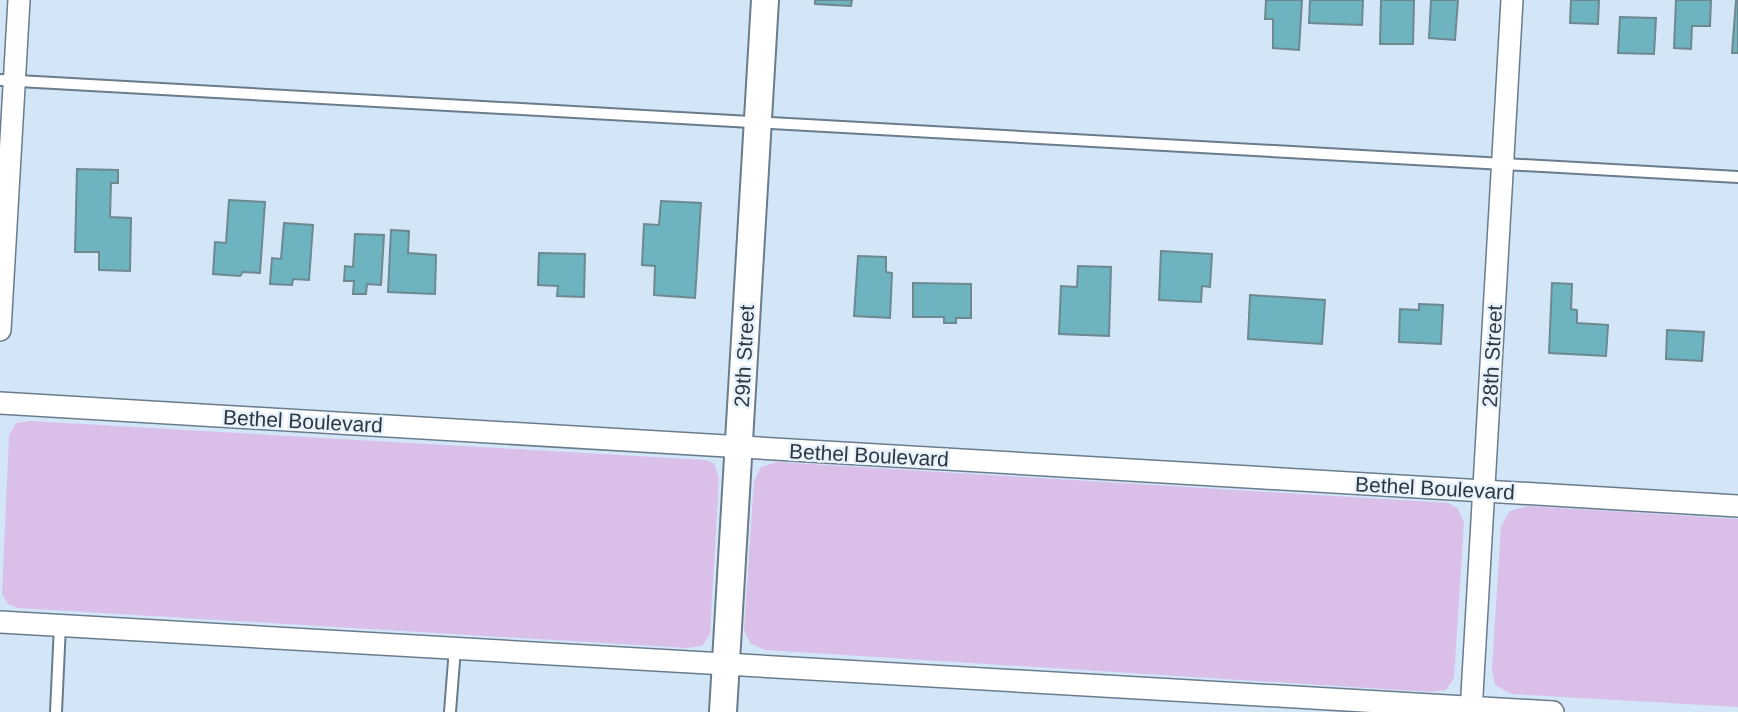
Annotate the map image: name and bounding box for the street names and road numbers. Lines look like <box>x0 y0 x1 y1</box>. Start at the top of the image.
street label: 29th Street <box>730 304 758 408</box>
street label: 28th Street <box>1478 304 1506 408</box>
street label: Bethel Boulevard <box>223 405 383 437</box>
street label: Bethel Boulevard <box>789 439 949 471</box>
street label: Bethel Boulevard <box>1355 472 1515 504</box>

